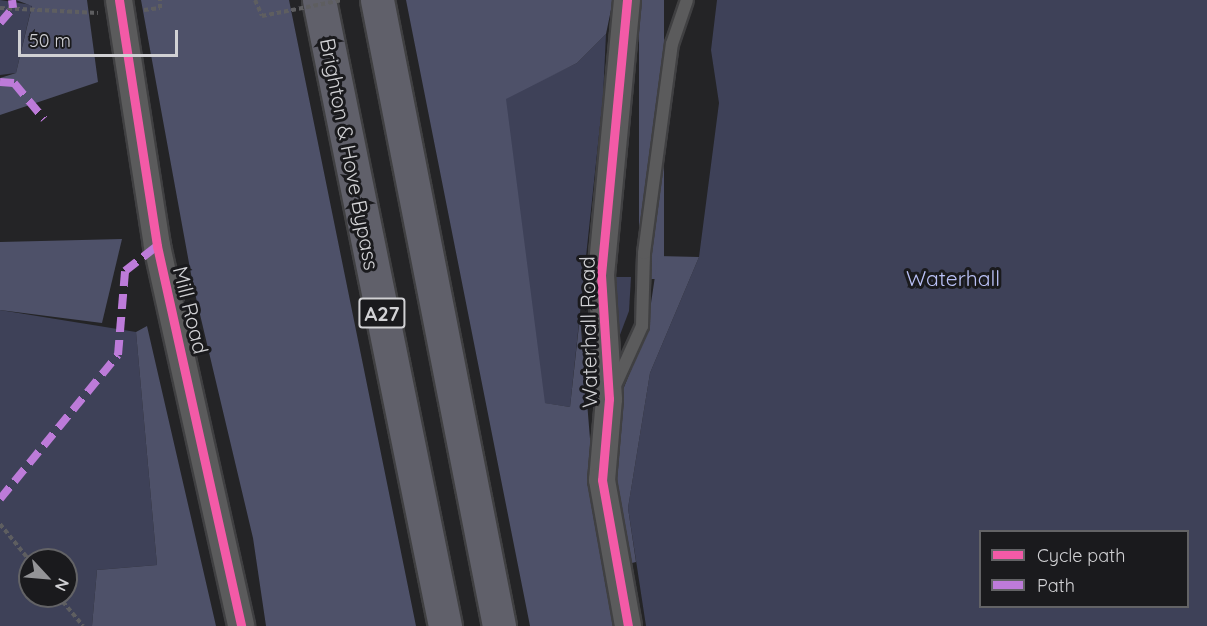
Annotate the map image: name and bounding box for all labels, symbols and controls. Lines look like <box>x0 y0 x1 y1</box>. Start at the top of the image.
scale bar <box>21 18 182 56</box>
text: 50 m <box>29 29 71 52</box>
street label: Brighton & Hove Bypass <box>315 36 385 272</box>
street label: Waterhall Road <box>574 256 602 408</box>
street label: Mill Road <box>168 264 214 356</box>
park label: Waterhall <box>906 265 1000 291</box>
road number: A27 <box>358 296 406 330</box>
legend <box>979 530 1189 608</box>
text: Cycle path <box>1037 544 1125 567</box>
north arrow <box>18 548 78 608</box>
text: Path <box>1037 574 1075 597</box>
text: N <box>51 575 74 595</box>

